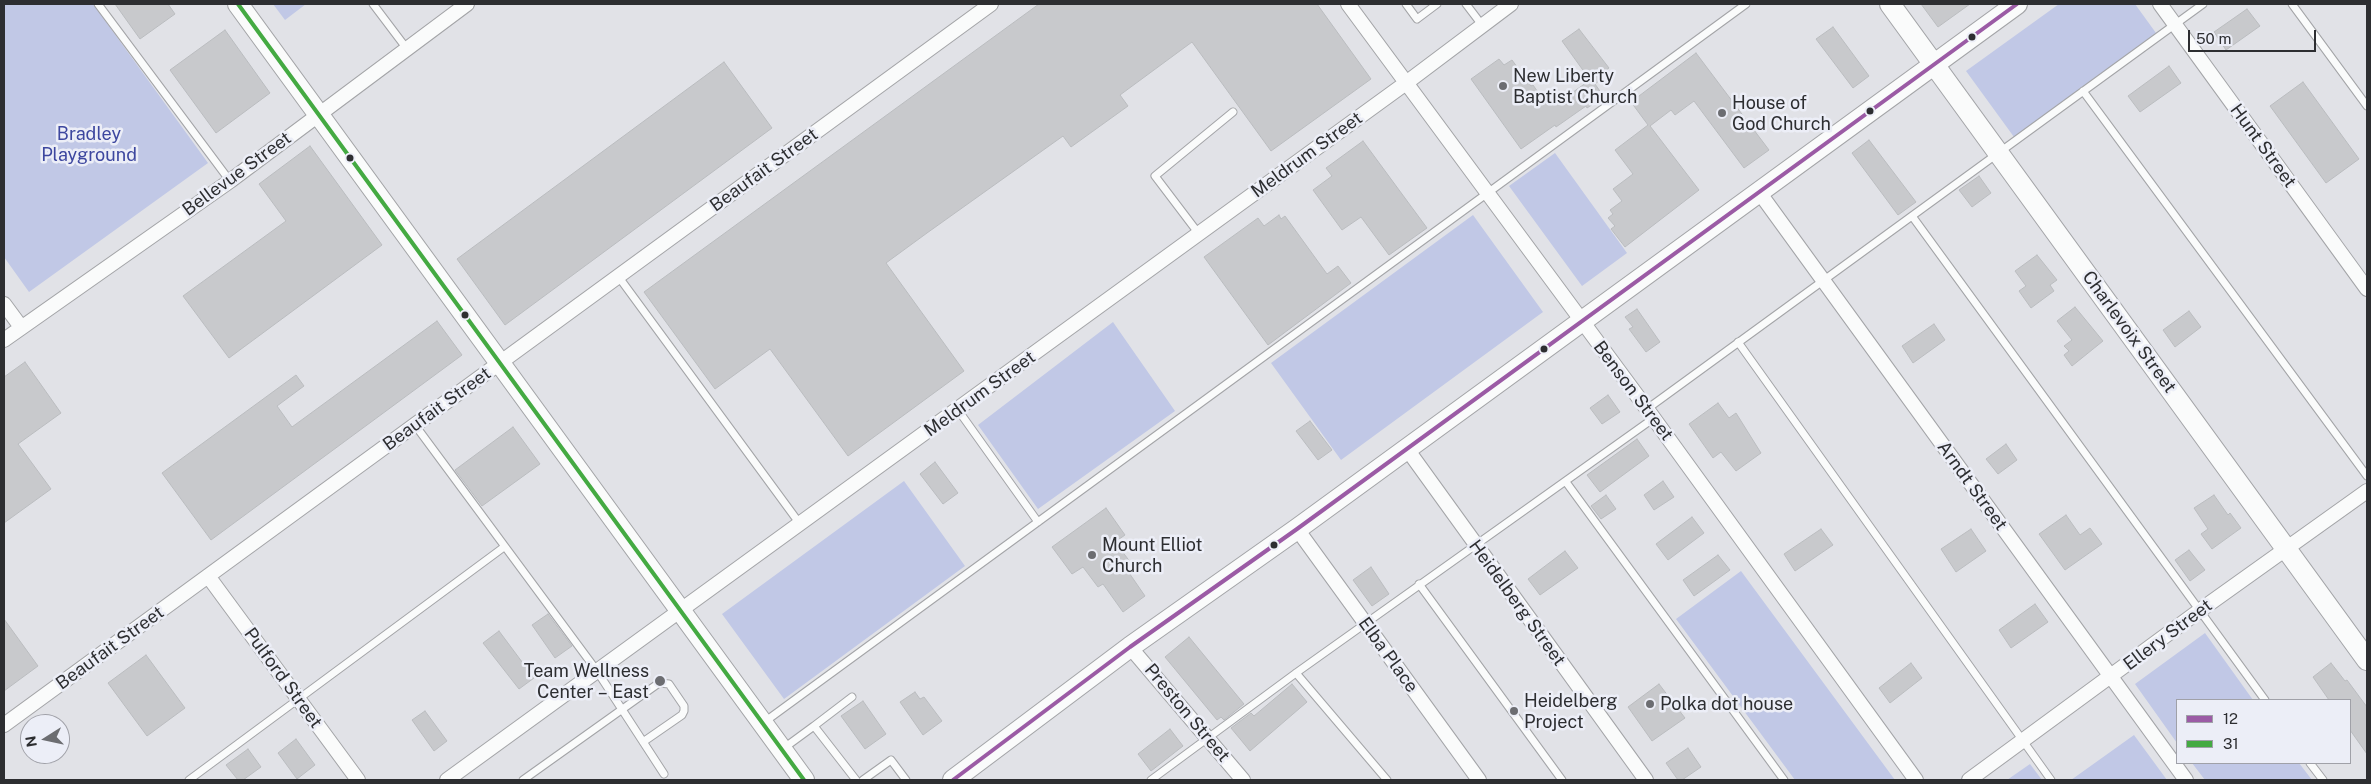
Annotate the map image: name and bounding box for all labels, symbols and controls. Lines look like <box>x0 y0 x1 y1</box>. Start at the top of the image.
scale bar <box>2191 20 2318 52</box>
text: 50 m <box>2196 30 2231 47</box>
unlabelled marker <box>1967 32 1977 42</box>
place label: New Liberty Baptist Church <box>1513 65 1637 108</box>
marker: New Liberty Baptist Church <box>1497 80 1509 92</box>
place label: House of God Church <box>1732 92 1831 134</box>
street label: Hunt Street <box>2225 100 2301 192</box>
unlabelled marker <box>1865 106 1875 116</box>
street label: Meldrum Street <box>1247 107 1367 203</box>
marker: House of God Church <box>1716 107 1728 119</box>
park label: Bradley Playground <box>41 123 137 166</box>
street label: Beaufait Street <box>706 124 822 216</box>
street label: Bellevue Street <box>178 127 296 221</box>
unlabelled marker <box>345 153 355 163</box>
street label: Charlevoix Street <box>2078 267 2180 397</box>
unlabelled marker <box>460 310 470 320</box>
street label: Benson Street <box>1588 337 1678 445</box>
unlabelled marker <box>1539 344 1549 354</box>
street label: Meldrum Street <box>920 346 1040 442</box>
street label: Beaufait Street <box>379 363 495 455</box>
street label: Arndt Street <box>1932 437 2012 535</box>
place label: Mount Elliot Church <box>1102 534 1203 576</box>
street label: Heidelberg Street <box>1464 536 1570 670</box>
unlabelled marker <box>1269 540 1279 550</box>
marker: Mount Elliot Church <box>1086 549 1098 561</box>
street label: Ellery Street <box>2120 595 2216 675</box>
street label: Beaufait Street <box>52 602 168 694</box>
street label: Elba Place <box>1353 613 1423 697</box>
street label: Pulford Street <box>239 624 327 732</box>
street label: Preston Street <box>1140 659 1234 767</box>
place label: Team Wellness Center – East <box>524 660 649 702</box>
marker: Team Wellness Center – East <box>653 674 667 688</box>
place label: Heidelberg Project <box>1524 690 1617 732</box>
place label: Polka dot house <box>1660 693 1793 715</box>
marker: Polka dot house <box>1644 698 1656 710</box>
legend <box>2176 699 2351 764</box>
marker: Heidelberg Project <box>1508 705 1520 717</box>
text: 12 <box>2223 710 2238 727</box>
north arrow <box>20 714 70 764</box>
text: N <box>22 735 40 748</box>
text: 31 <box>2223 735 2239 752</box>

